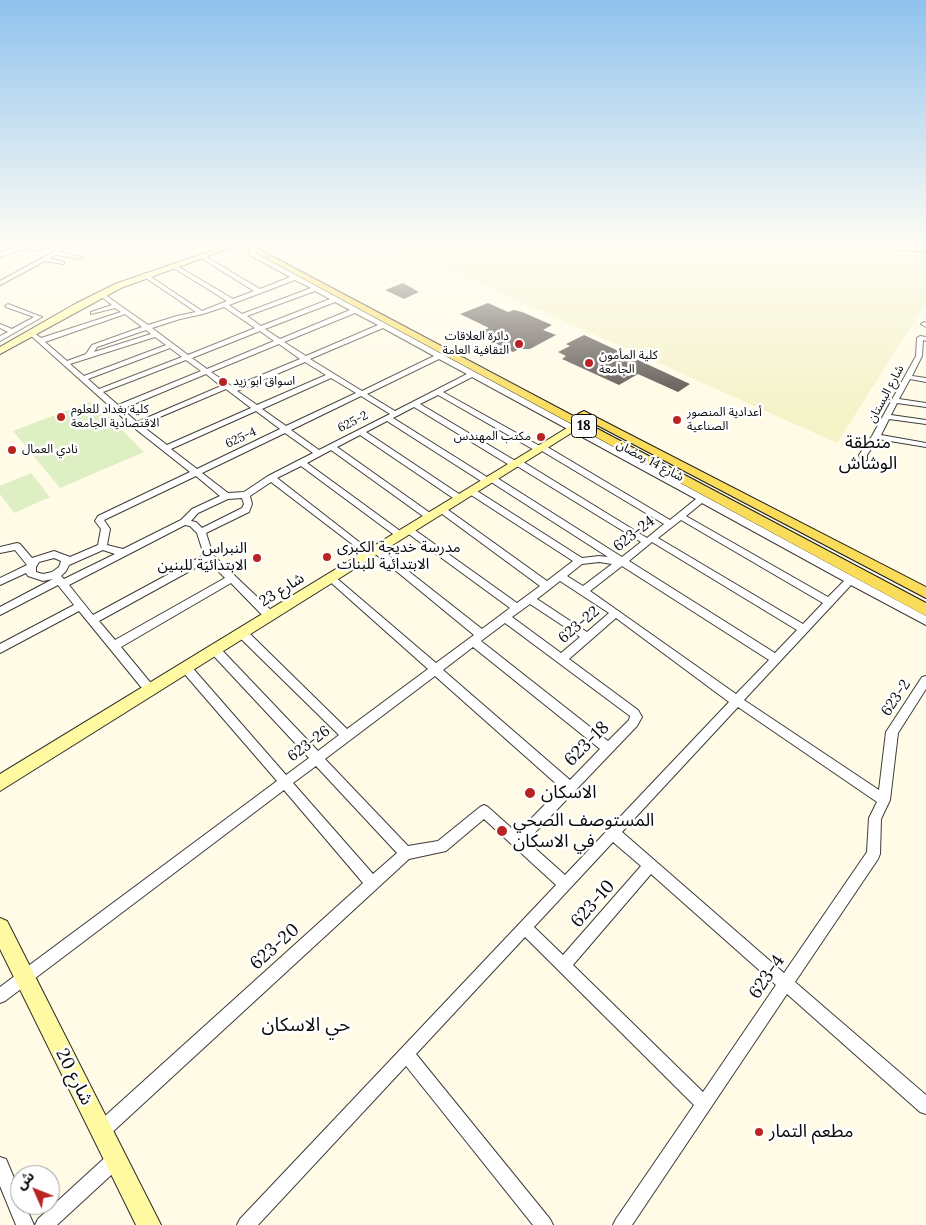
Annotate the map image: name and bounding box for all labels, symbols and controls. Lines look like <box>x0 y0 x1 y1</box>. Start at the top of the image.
place label: دائرة العلاقات الثقافية العامة <box>442 330 509 358</box>
marker: دائرة العلاقات الثقافية العامة <box>513 338 525 350</box>
place label: كلية المأمون الجامعة <box>599 349 658 377</box>
marker: كلية المأمون الجامعة <box>583 357 595 369</box>
street label: شارع البستان <box>865 363 907 425</box>
place label: اسواق ابو زيد <box>233 375 295 389</box>
marker: اسواق ابو زيد <box>217 376 229 388</box>
place label: كلية بغداد للعلوم الاقتصادية الجامعة <box>71 403 159 431</box>
place label: أعدادية المنصور الصناعية <box>687 406 762 434</box>
street label: 625-2 <box>336 408 370 436</box>
marker: كلية بغداد للعلوم الاقتصادية الجامعة <box>55 411 67 423</box>
road number: 18 <box>572 414 596 438</box>
marker: أعدادية المنصور الصناعية <box>671 414 683 426</box>
street label: 625-4 <box>223 425 259 451</box>
place label: مكتب المهندس <box>454 430 531 444</box>
marker: مكتب المهندس <box>535 431 547 443</box>
district label: منطقة الوشاش <box>839 432 897 474</box>
street label: شارع 14 رمضان <box>614 437 686 485</box>
place label: نادي العمال <box>22 443 78 457</box>
marker: نادي العمال <box>6 444 18 456</box>
street label: 623-24 <box>610 512 658 556</box>
place label: مدرسة خديجة الكبرى الابتدائية للبنات <box>337 539 461 574</box>
place label: النبراس الابتدائية للبنين <box>157 540 247 575</box>
marker: مدرسة خديجة الكبرى الابتدائية للبنات <box>321 551 333 563</box>
marker: النبراس الابتدائية للبنين <box>251 552 263 564</box>
street label: شارع 23 <box>256 569 308 611</box>
street label: 623-22 <box>555 603 603 647</box>
street label: 623-2 <box>877 676 915 720</box>
street label: 623-18 <box>560 717 614 771</box>
street label: 623-26 <box>284 722 334 766</box>
place label: الاسكان <box>541 782 597 804</box>
marker: الاسكان <box>523 786 537 800</box>
place label: المستوصف الصحي في الاسكان <box>513 810 654 852</box>
marker: المستوصف الصحي في الاسكان <box>495 824 509 838</box>
street label: 623-10 <box>567 876 619 932</box>
street label: 623-20 <box>246 919 304 975</box>
street label: 623-4 <box>745 951 789 1003</box>
district label: حي الاسكان <box>262 1015 350 1037</box>
street label: شارع 20 <box>51 1045 97 1109</box>
place label: مطعم التمار <box>769 1121 853 1143</box>
marker: مطعم التمار <box>753 1126 765 1138</box>
north arrow <box>10 1165 60 1215</box>
text: ش <box>12 1167 38 1193</box>

